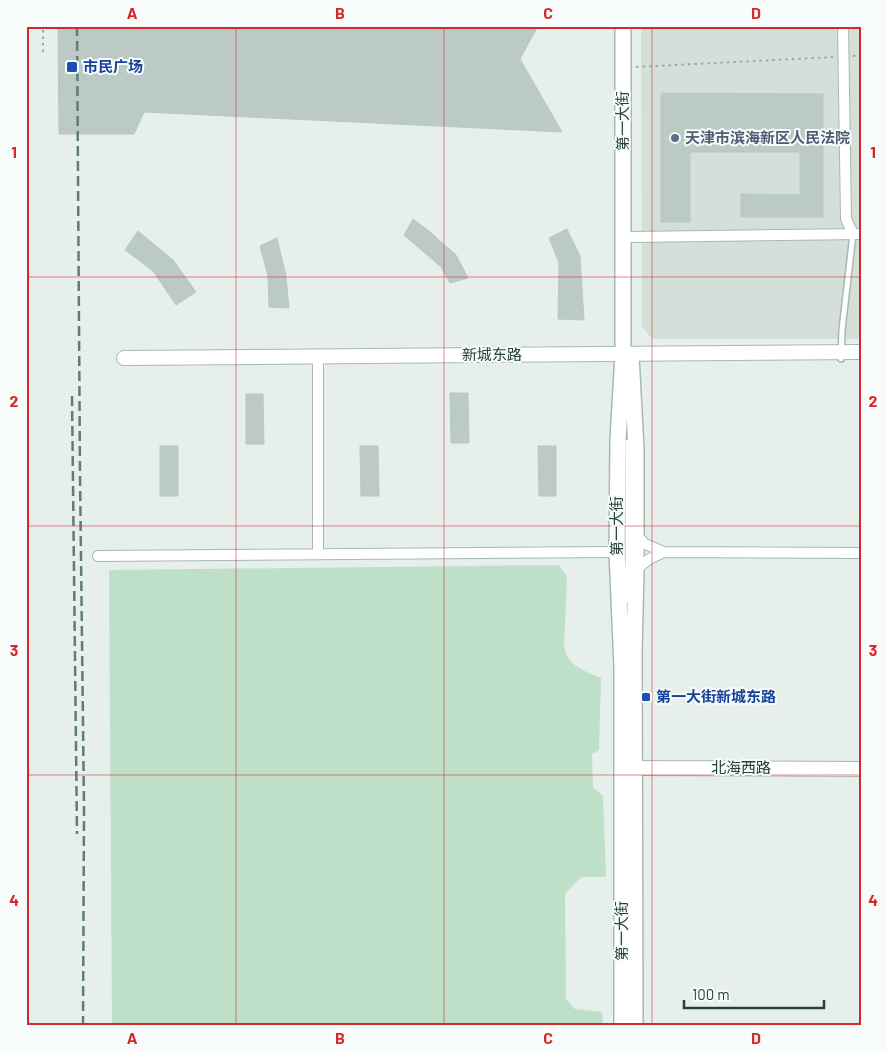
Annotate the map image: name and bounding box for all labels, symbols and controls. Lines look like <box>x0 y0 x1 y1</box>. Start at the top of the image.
text: A <box>127 3 138 22</box>
text: B <box>335 3 345 22</box>
text: C <box>543 3 553 22</box>
text: D <box>751 3 761 22</box>
place label: 市民广场 <box>83 57 143 75</box>
marker: 市民广场 <box>65 60 79 74</box>
street label: 第一大街 <box>613 91 631 151</box>
place label: 天津市滨海新区人民法院 <box>685 128 850 146</box>
marker: 天津市滨海新区人民法院 <box>669 132 681 144</box>
text: 1 <box>11 142 17 161</box>
text: 1 <box>870 142 876 161</box>
street label: 新城东路 <box>462 345 522 363</box>
text: 2 <box>10 391 19 410</box>
text: 2 <box>869 391 878 410</box>
street label: 第一大街 <box>607 496 625 556</box>
text: 3 <box>10 640 18 659</box>
text: 3 <box>869 640 877 659</box>
place label: 第一大街新城东路 <box>656 687 776 705</box>
marker: 第一大街新城东路 <box>640 691 652 703</box>
street label: 北海西路 <box>711 758 771 776</box>
text: 4 <box>9 890 19 909</box>
text: 4 <box>868 890 878 909</box>
street label: 第一大街 <box>612 901 630 961</box>
scale bar <box>684 977 824 1009</box>
text: 100 m <box>692 985 730 1003</box>
text: A <box>127 1028 138 1047</box>
text: B <box>335 1028 345 1047</box>
text: C <box>543 1028 553 1047</box>
text: D <box>751 1028 761 1047</box>

